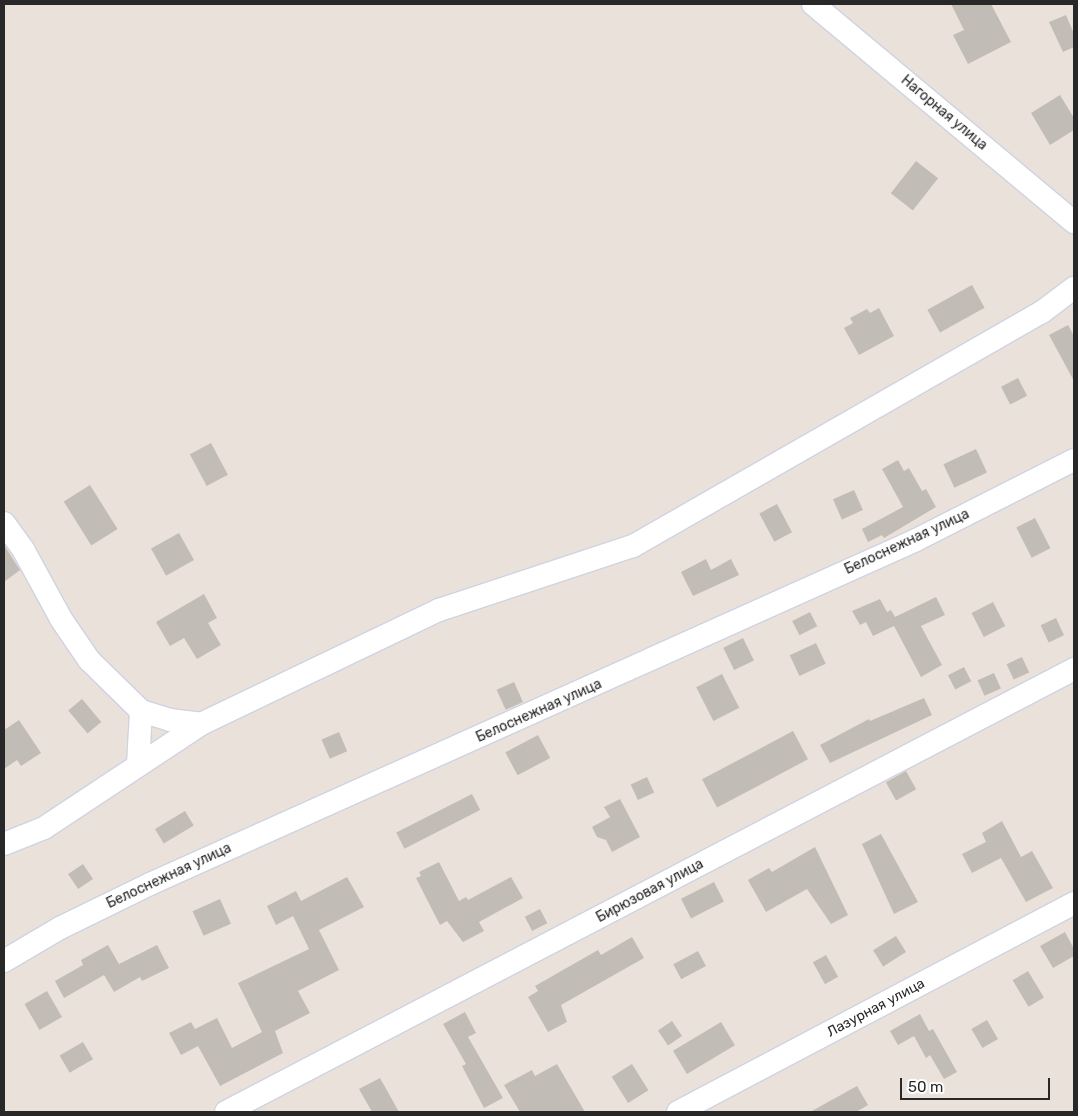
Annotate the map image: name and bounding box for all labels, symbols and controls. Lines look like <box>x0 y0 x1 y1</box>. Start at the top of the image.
street label: Нагорная улица <box>897 72 991 154</box>
street label: Белоснежная улица <box>842 506 972 578</box>
street label: Белоснежная улица <box>474 676 604 746</box>
street label: Белоснежная улица <box>104 840 234 912</box>
street label: Бирюзовая улица <box>593 856 707 926</box>
street label: Лазурная улица <box>824 975 928 1041</box>
scale bar <box>903 1068 1053 1100</box>
text: 50 m <box>908 1078 943 1096</box>

